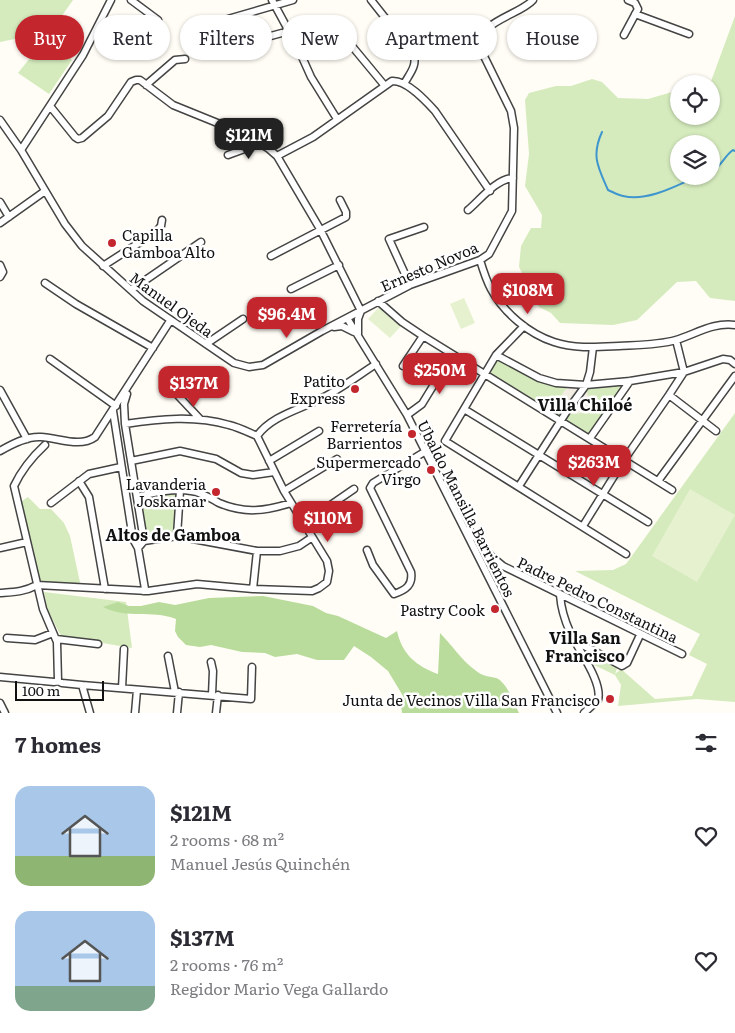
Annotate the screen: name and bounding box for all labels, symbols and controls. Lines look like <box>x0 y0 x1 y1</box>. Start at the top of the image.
chip: Buy <box>15 15 84 60</box>
chip: Rent <box>94 15 170 60</box>
chip: Filters <box>180 15 272 60</box>
chip: New <box>282 15 357 60</box>
chip: Apartment <box>367 15 497 60</box>
chip: House <box>507 15 597 60</box>
map controls <box>670 75 720 185</box>
button: locate <box>670 75 720 125</box>
pin: $121M <box>214 118 284 160</box>
text: $121M <box>225 122 273 146</box>
button: layers <box>670 135 720 185</box>
place label: Capilla Gamboa Alto <box>122 223 215 263</box>
street label: Ernesto Novoa <box>377 235 482 297</box>
marker: Capilla Gamboa Alto <box>106 237 118 249</box>
street label: Manuel Ojeda <box>125 266 219 343</box>
pin: $108M <box>493 272 563 315</box>
text: $108M <box>502 277 554 301</box>
pin: $96.4M <box>246 296 328 339</box>
text: $96.4M <box>258 301 316 325</box>
pin: $250M <box>405 352 475 395</box>
text: $250M <box>414 357 466 381</box>
pin: $137M <box>159 366 229 408</box>
place label: Patito Express <box>290 369 345 409</box>
text: $137M <box>169 370 219 394</box>
marker: Patito Express <box>349 383 361 395</box>
district label: Villa Chiloé <box>538 392 632 416</box>
place label: Ferretería Barrientos <box>327 414 403 454</box>
street label: Ubaldo Mansilla Barrientos <box>412 416 522 601</box>
marker: Ferretería Barrientos <box>406 428 418 440</box>
pin: $263M <box>559 444 629 487</box>
text: $263M <box>568 449 620 473</box>
place label: Supermercado Virgo <box>316 450 421 490</box>
marker: Supermercado Virgo <box>425 464 437 476</box>
place label: Lavanderia Joskamar <box>126 472 207 512</box>
marker: Lavanderia Joskamar <box>210 486 222 498</box>
pin: $110M <box>293 500 363 543</box>
text: $110M <box>304 505 352 529</box>
district label: Altos de Gamboa <box>106 522 241 546</box>
street label: Padre Pedro Constantina <box>514 550 683 648</box>
place label: Pastry Cook <box>400 598 486 621</box>
marker: Pastry Cook <box>489 603 501 615</box>
district label: Villa San Francisco <box>545 625 625 667</box>
scale bar <box>15 678 104 701</box>
text: 100 m <box>22 680 60 700</box>
place label: Junta de Vecinos Villa San Francisco <box>342 688 600 711</box>
marker: Junta de Vecinos Villa San Francisco <box>604 693 616 705</box>
text: 7 homes <box>15 728 101 759</box>
icon: filters <box>692 729 720 757</box>
text: $121M <box>170 796 232 827</box>
icon: home <box>55 806 115 866</box>
icon: heart <box>692 822 720 850</box>
text: 2 rooms · 68 m² <box>170 827 284 851</box>
text: Manuel Jesús Quinchén <box>170 851 350 875</box>
text: $137M <box>170 921 235 952</box>
icon: home <box>55 931 115 991</box>
icon: heart <box>692 947 720 975</box>
text: 2 rooms · 76 m² <box>170 952 283 976</box>
text: Regidor Mario Vega Gallardo <box>170 976 388 1000</box>

